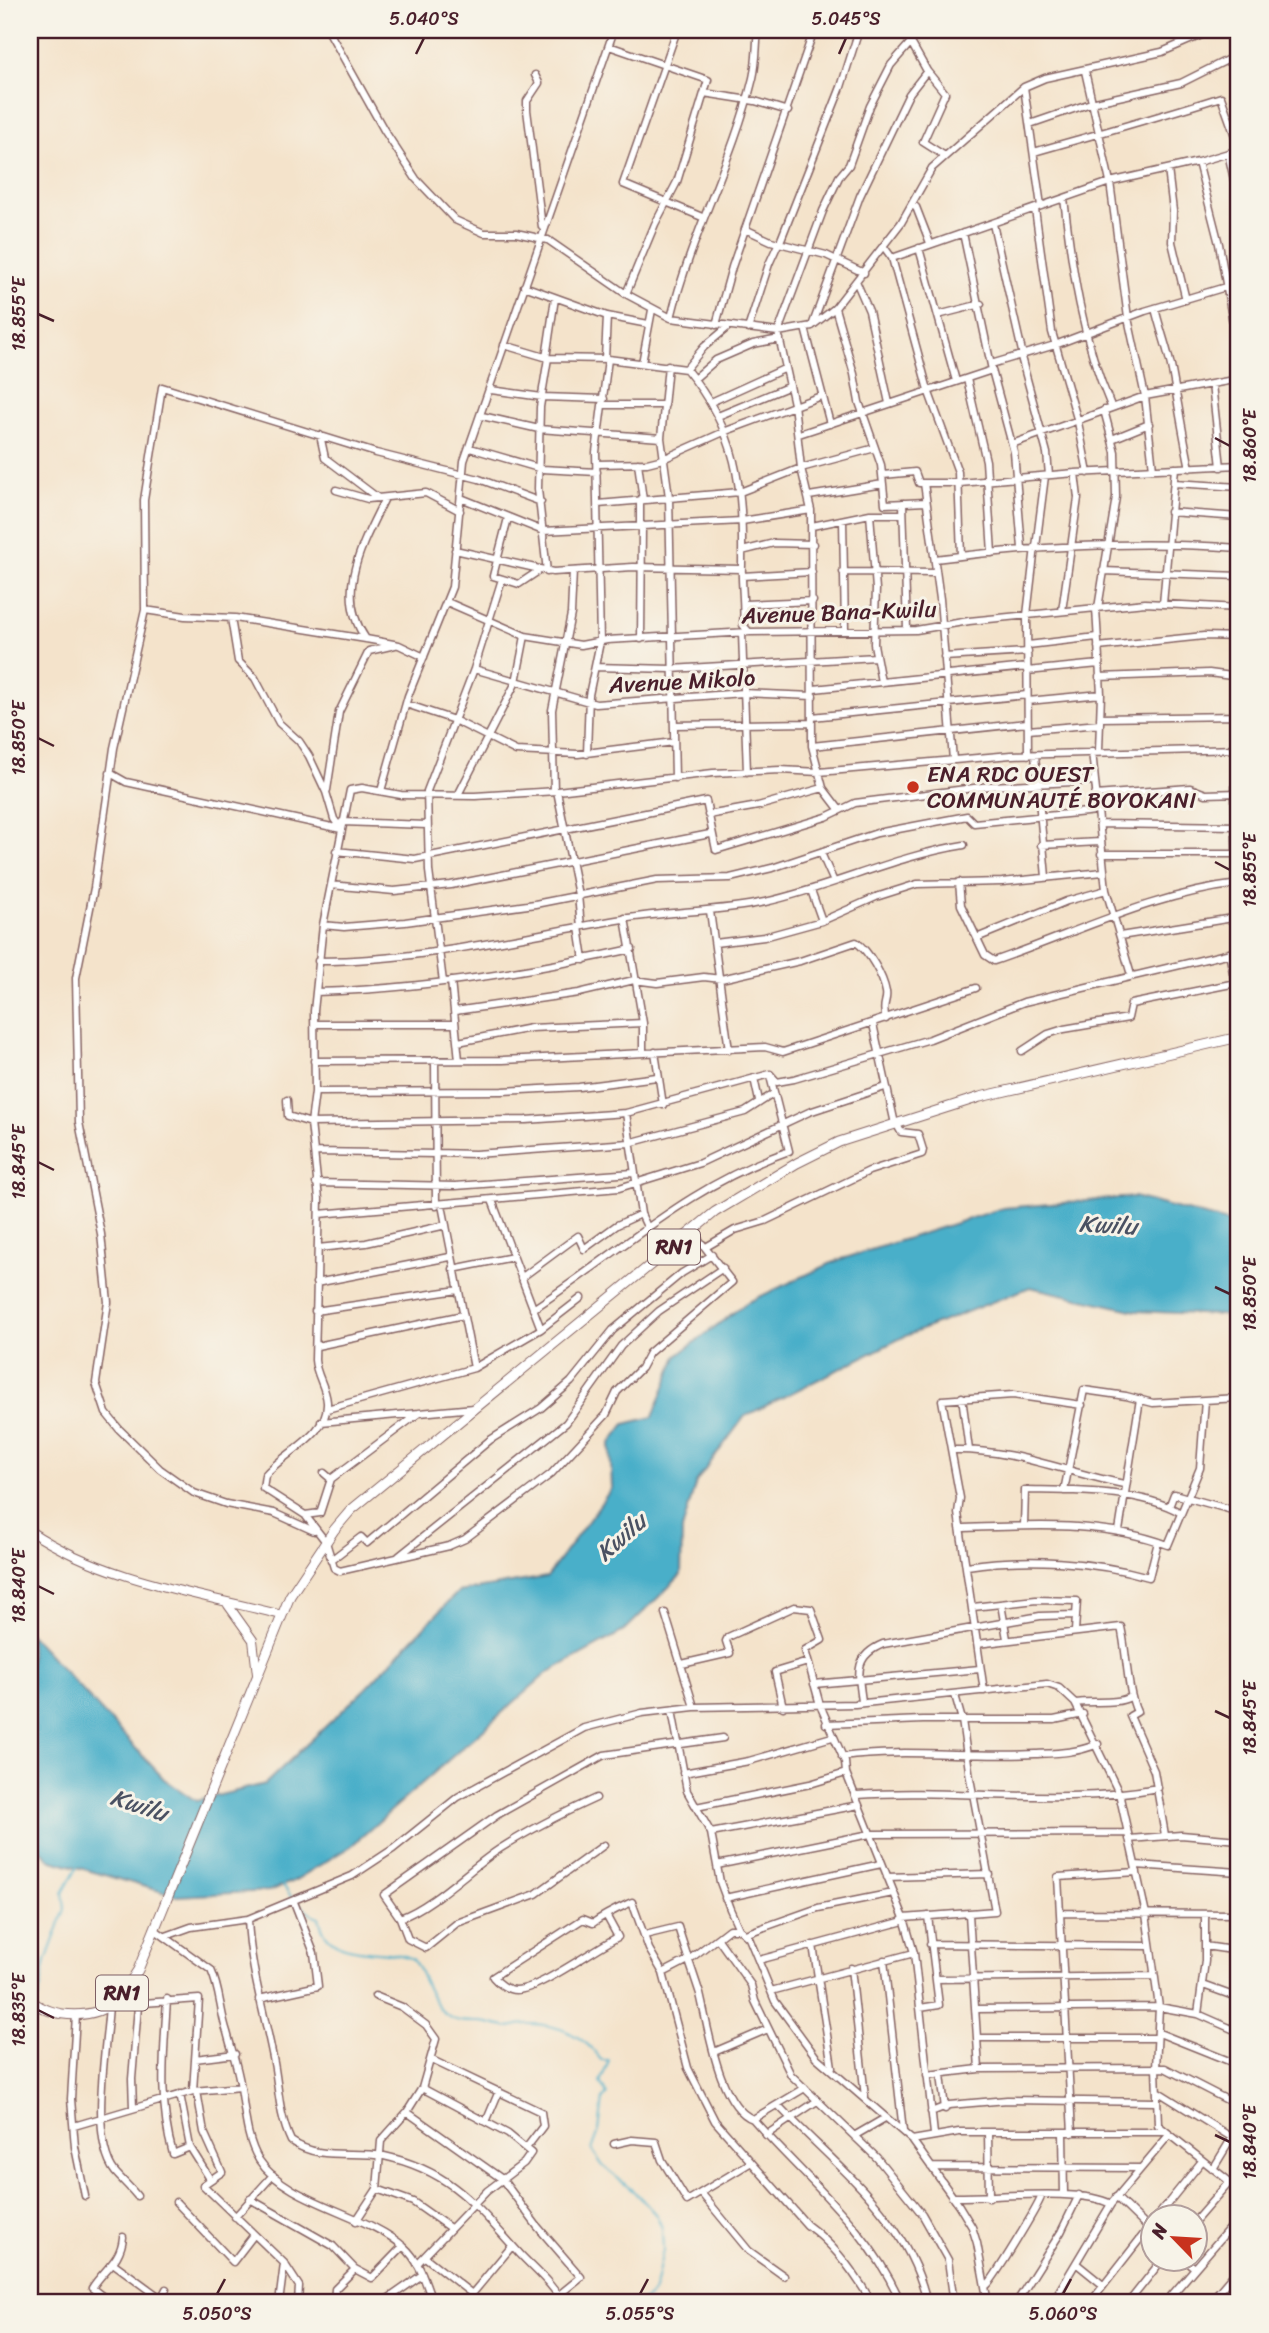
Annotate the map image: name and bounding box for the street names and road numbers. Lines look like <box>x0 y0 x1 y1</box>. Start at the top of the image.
street label: Avenue Bana-Kwilu <box>740 589 938 636</box>
street label: Avenue Mikolo <box>607 657 756 706</box>
road number: RN1 <box>648 1230 700 1264</box>
road number: RN1 <box>96 1976 148 2010</box>

